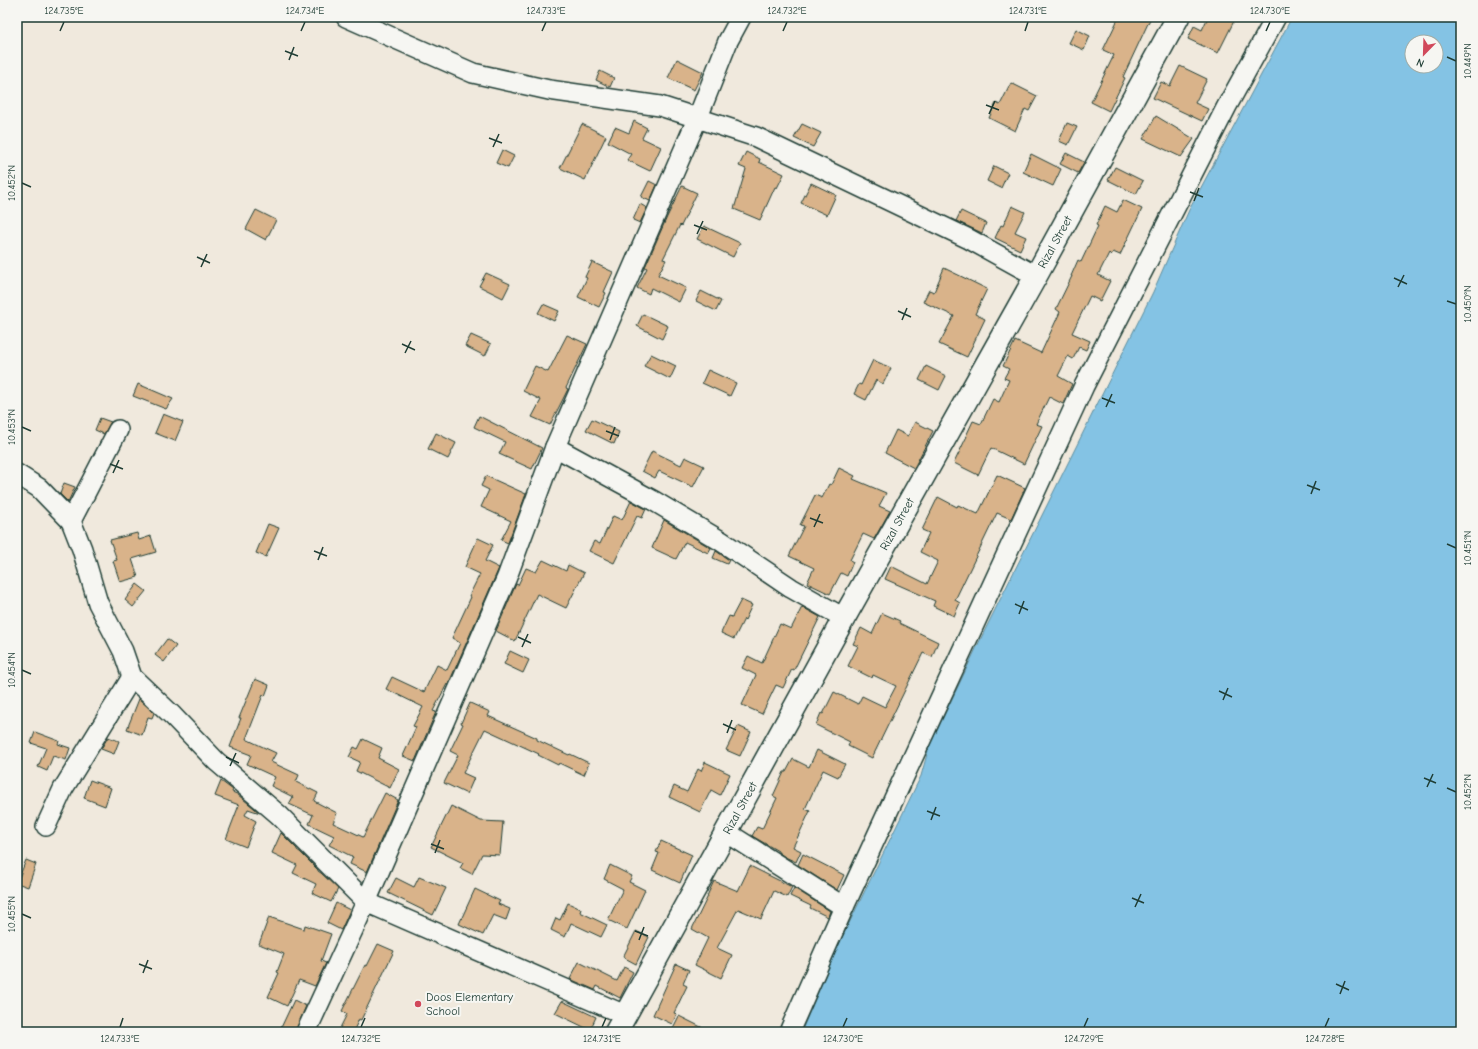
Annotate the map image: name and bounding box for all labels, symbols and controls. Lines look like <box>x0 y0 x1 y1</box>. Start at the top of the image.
text: 124.735°E <box>44 5 84 17</box>
text: 124.734°E <box>286 5 324 17</box>
text: 124.733°E <box>527 5 565 17</box>
text: 124.732°E <box>767 5 807 17</box>
text: 124.731°E <box>1009 5 1047 17</box>
text: 124.730°E <box>1250 5 1290 17</box>
north arrow <box>1404 34 1444 74</box>
text: 10.449°N <box>1462 43 1474 79</box>
text: N <box>1414 55 1426 70</box>
text: 10.452°N <box>6 165 18 201</box>
street label: Rizal Street <box>1035 213 1075 271</box>
text: 10.450°N <box>1462 286 1474 322</box>
text: 10.453°N <box>6 409 18 445</box>
street label: Rizal Street <box>877 495 917 553</box>
text: 10.451°N <box>1462 531 1474 565</box>
text: 10.454°N <box>6 652 18 688</box>
text: 10.452°N <box>1462 774 1474 810</box>
street label: Rizal Street <box>720 779 760 837</box>
text: 10.455°N <box>6 896 18 932</box>
place label: Doos Elementary School <box>426 990 514 1018</box>
marker: Doos Elementary School <box>413 999 423 1009</box>
text: 124.733°E <box>101 1033 139 1045</box>
text: 124.732°E <box>341 1033 381 1045</box>
text: 124.731°E <box>583 1033 621 1045</box>
text: 124.730°E <box>823 1033 863 1045</box>
text: 124.729°E <box>1064 1033 1104 1045</box>
text: 124.728°E <box>1305 1033 1345 1045</box>

